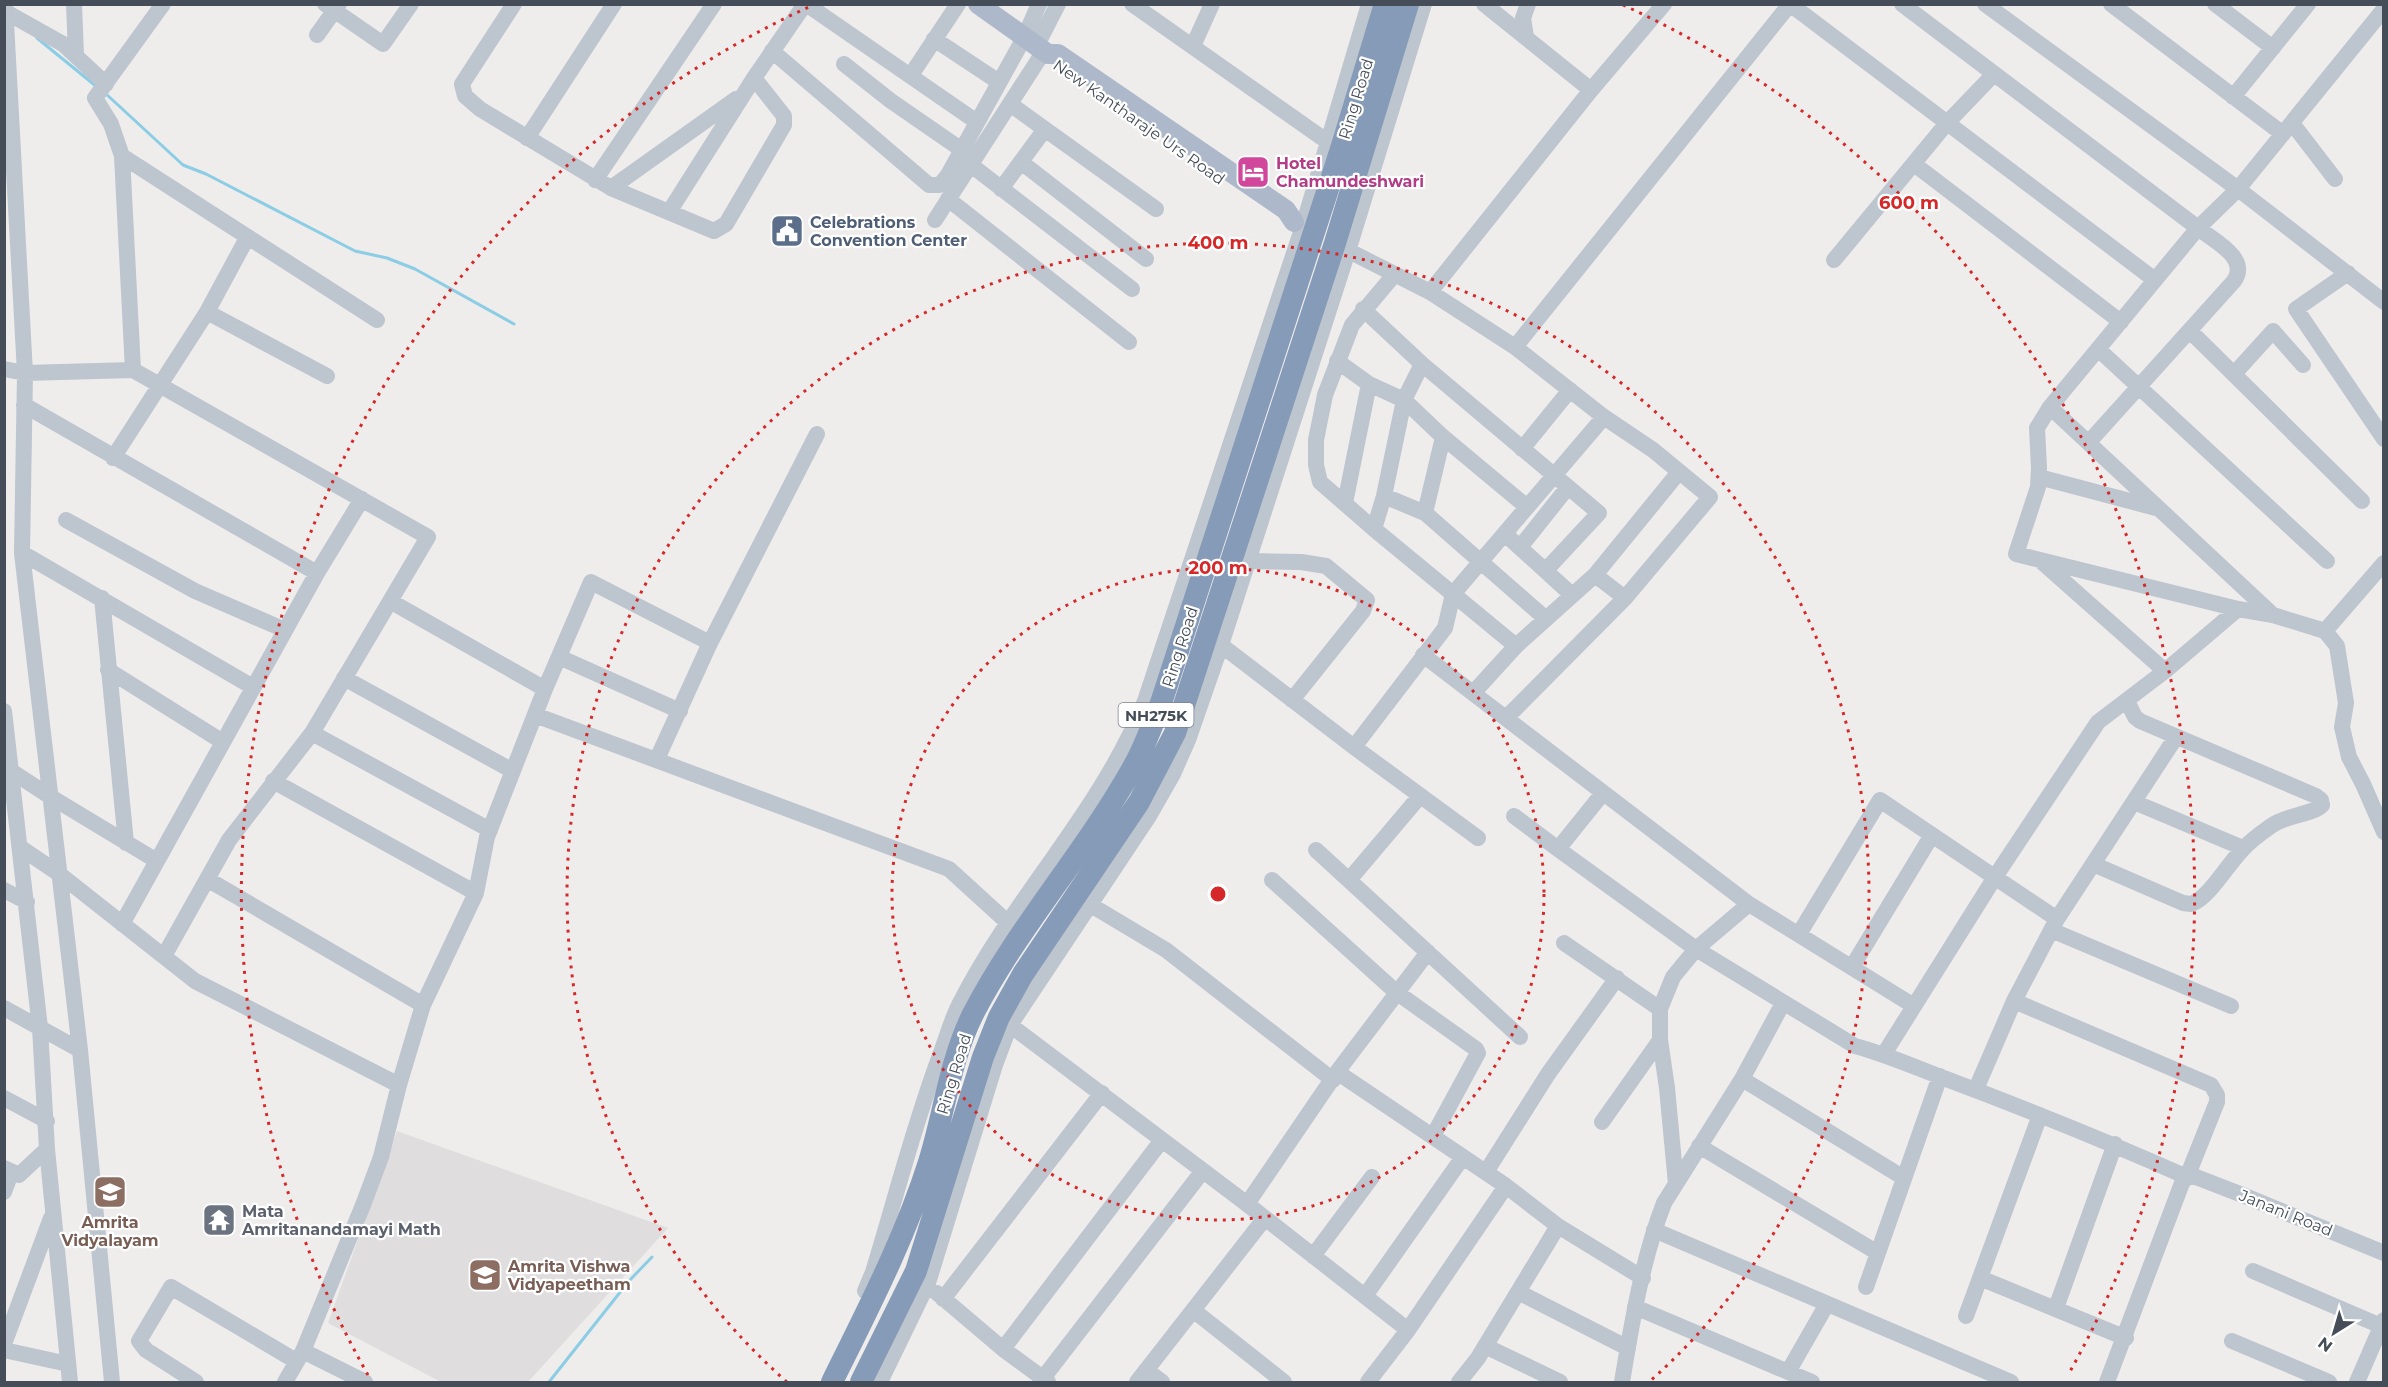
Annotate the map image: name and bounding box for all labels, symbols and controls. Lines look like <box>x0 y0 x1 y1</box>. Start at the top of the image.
street label: New Kantharaje Urs Road <box>1049 55 1229 189</box>
street label: Ring Road <box>1335 56 1377 142</box>
hotel icon: Hotel Chamundeshwari <box>1235 154 1271 190</box>
place label: Hotel Chamundeshwari <box>1276 154 1424 191</box>
text: 600 m <box>1879 192 1939 214</box>
public building icon: Celebrations Convention Center <box>769 213 805 249</box>
place label: Celebrations Convention Center <box>810 213 967 250</box>
text: 400 m <box>1188 232 1248 254</box>
text: 200 m <box>1188 557 1248 579</box>
street label: Ring Road <box>1158 604 1202 690</box>
road number: NH275K <box>1118 703 1194 727</box>
centre of rings <box>1208 884 1228 904</box>
street label: Ring Road <box>933 1031 975 1117</box>
school or university icon: Amrita Vidyalayam <box>92 1174 128 1210</box>
street label: Janani Road <box>2236 1185 2335 1240</box>
temple icon: Mata Amritanandamayi Math <box>201 1202 237 1238</box>
place label: Mata Amritanandamayi Math <box>241 1202 441 1239</box>
place label: Amrita Vidyalayam <box>60 1213 159 1250</box>
school or university icon: Amrita Vishwa Vidyapeetham <box>467 1257 503 1293</box>
place label: Amrita Vishwa Vidyapeetham <box>507 1257 631 1294</box>
north arrow <box>2304 1303 2364 1363</box>
text: N <box>2314 1333 2336 1356</box>

